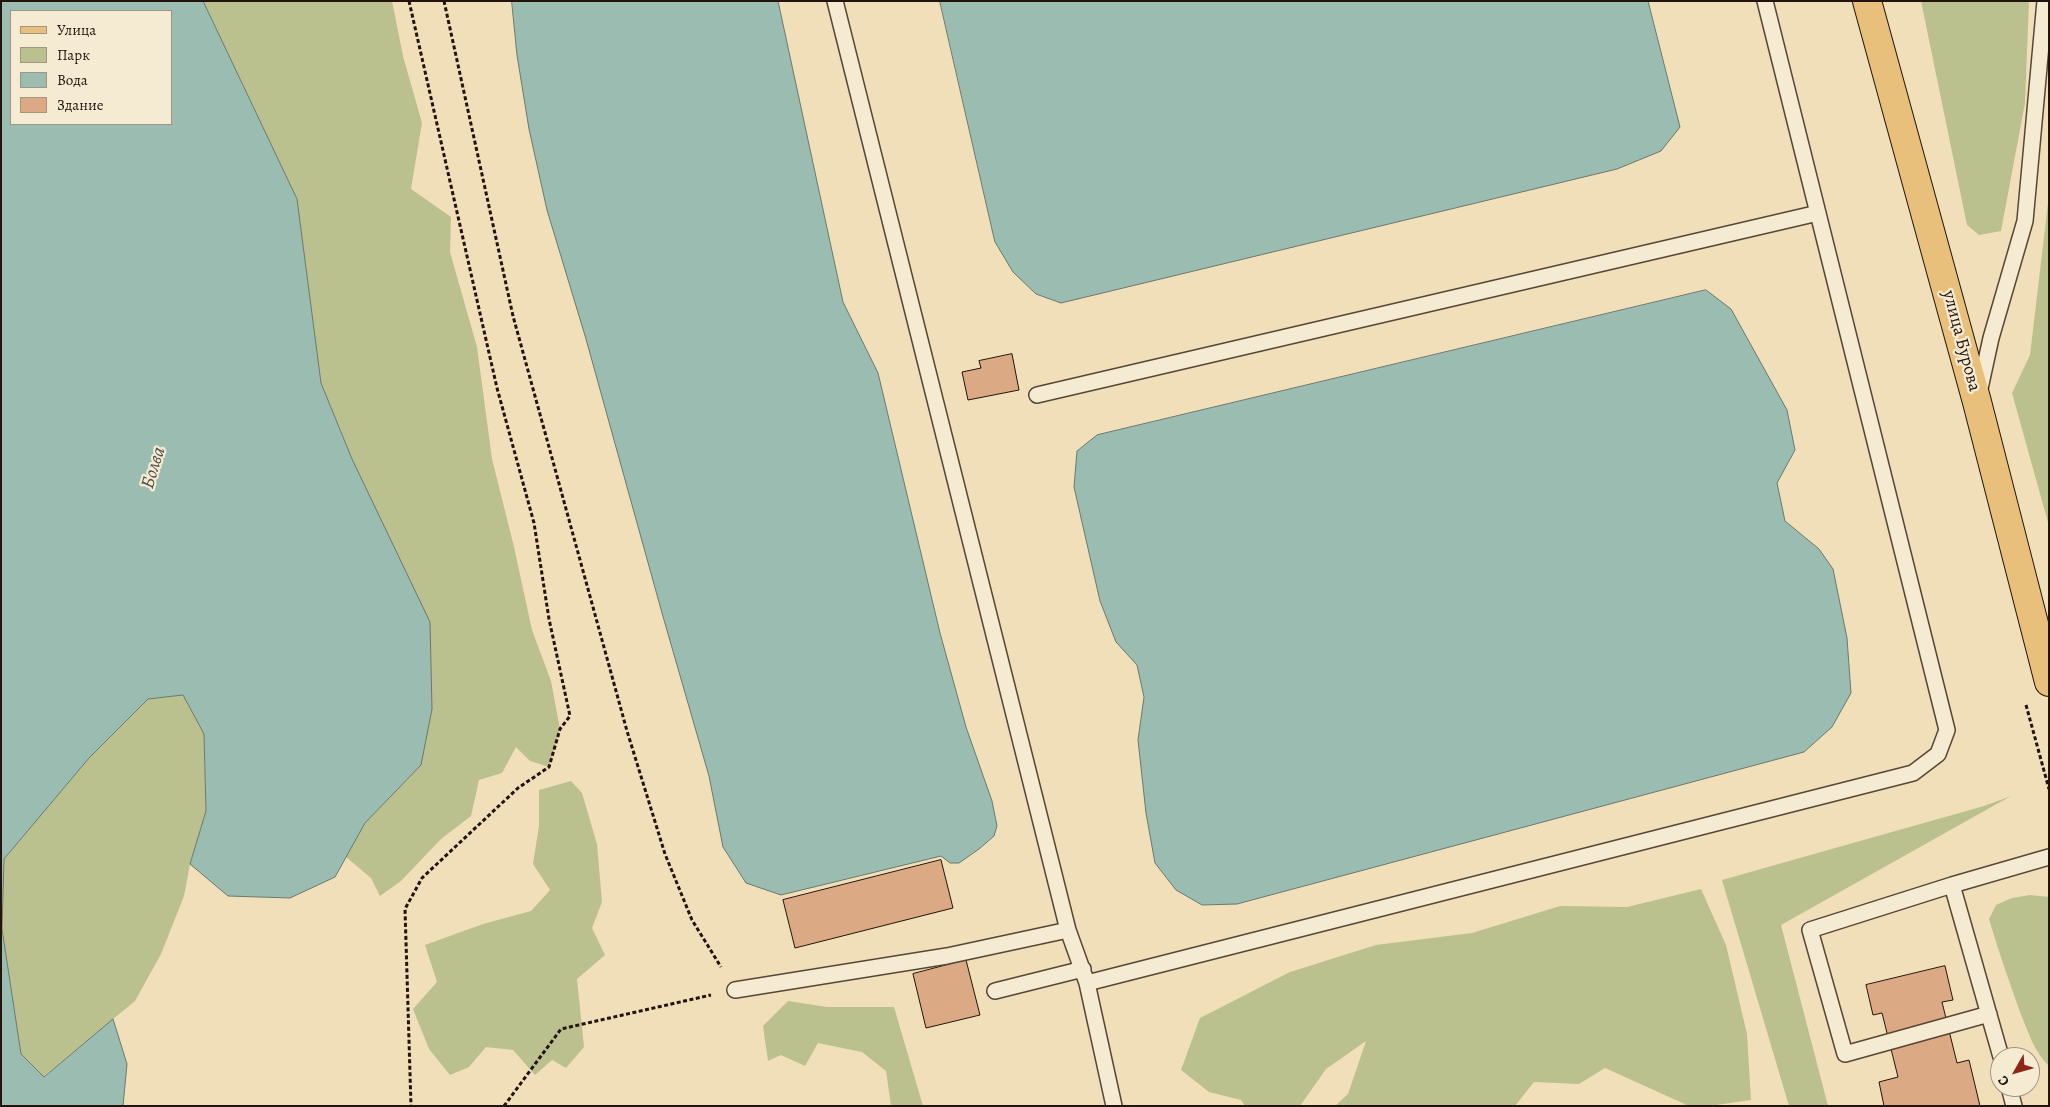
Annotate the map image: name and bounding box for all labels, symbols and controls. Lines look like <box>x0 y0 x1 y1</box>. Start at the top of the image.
legend <box>10 10 172 125</box>
text: Улица <box>57 20 96 40</box>
text: Парк <box>57 45 90 65</box>
text: Вода <box>57 70 88 90</box>
text: Здание <box>57 95 104 115</box>
street label: улица Бурова <box>1937 288 1985 394</box>
water label: Болва <box>137 444 171 492</box>
north arrow <box>1990 1047 2040 1097</box>
text: С <box>1993 1072 2014 1090</box>

